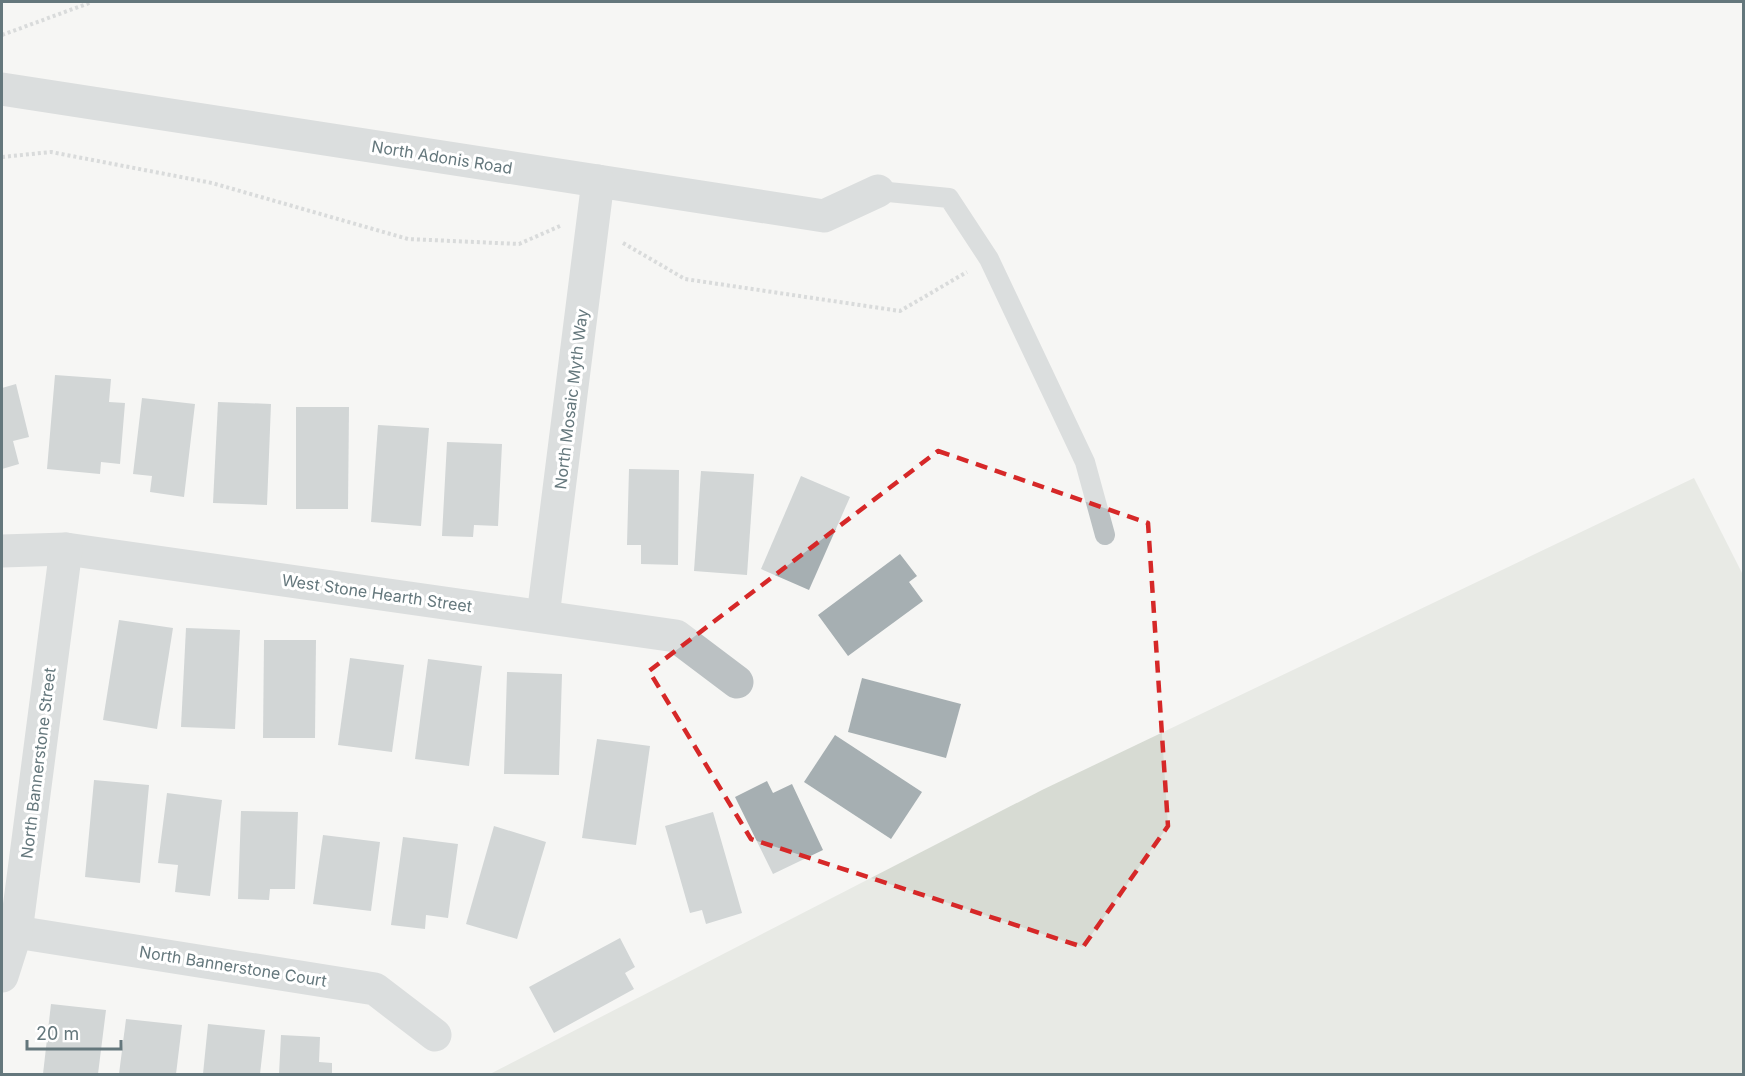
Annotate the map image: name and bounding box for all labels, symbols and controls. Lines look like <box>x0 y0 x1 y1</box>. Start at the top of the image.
street label: North Adonis Road <box>370 136 514 178</box>
street label: North Mosaic Myth Way <box>550 308 592 490</box>
street label: West Stone Hearth Street <box>281 570 473 616</box>
street label: North Bannerstone Street <box>16 666 60 860</box>
street label: North Bannerstone Court <box>138 941 328 991</box>
scale bar <box>27 1013 122 1051</box>
text: 20 m <box>36 1023 79 1044</box>

